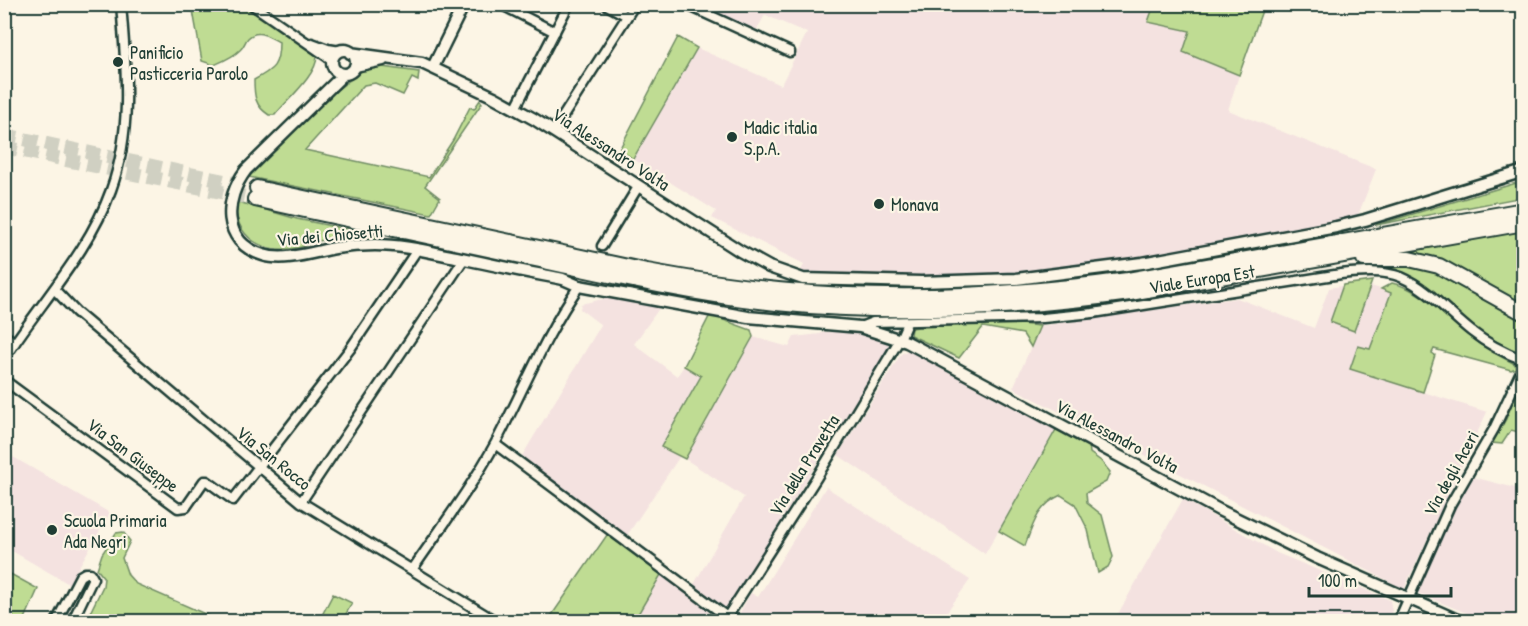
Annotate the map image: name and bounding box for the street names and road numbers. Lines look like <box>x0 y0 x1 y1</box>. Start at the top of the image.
street label: Via Alessandro Volta <box>547 102 675 196</box>
street label: Via dei Chiosetti <box>276 218 384 252</box>
street label: Viale Europa Est <box>1147 258 1257 300</box>
street label: Via Alessandro Volta <box>1051 393 1183 479</box>
street label: Via della Pravetta <box>763 410 845 520</box>
street label: Via San Giuseppe <box>82 412 184 498</box>
street label: Via San Rocco <box>231 420 317 496</box>
street label: Via degli Aceri <box>1417 426 1485 520</box>

